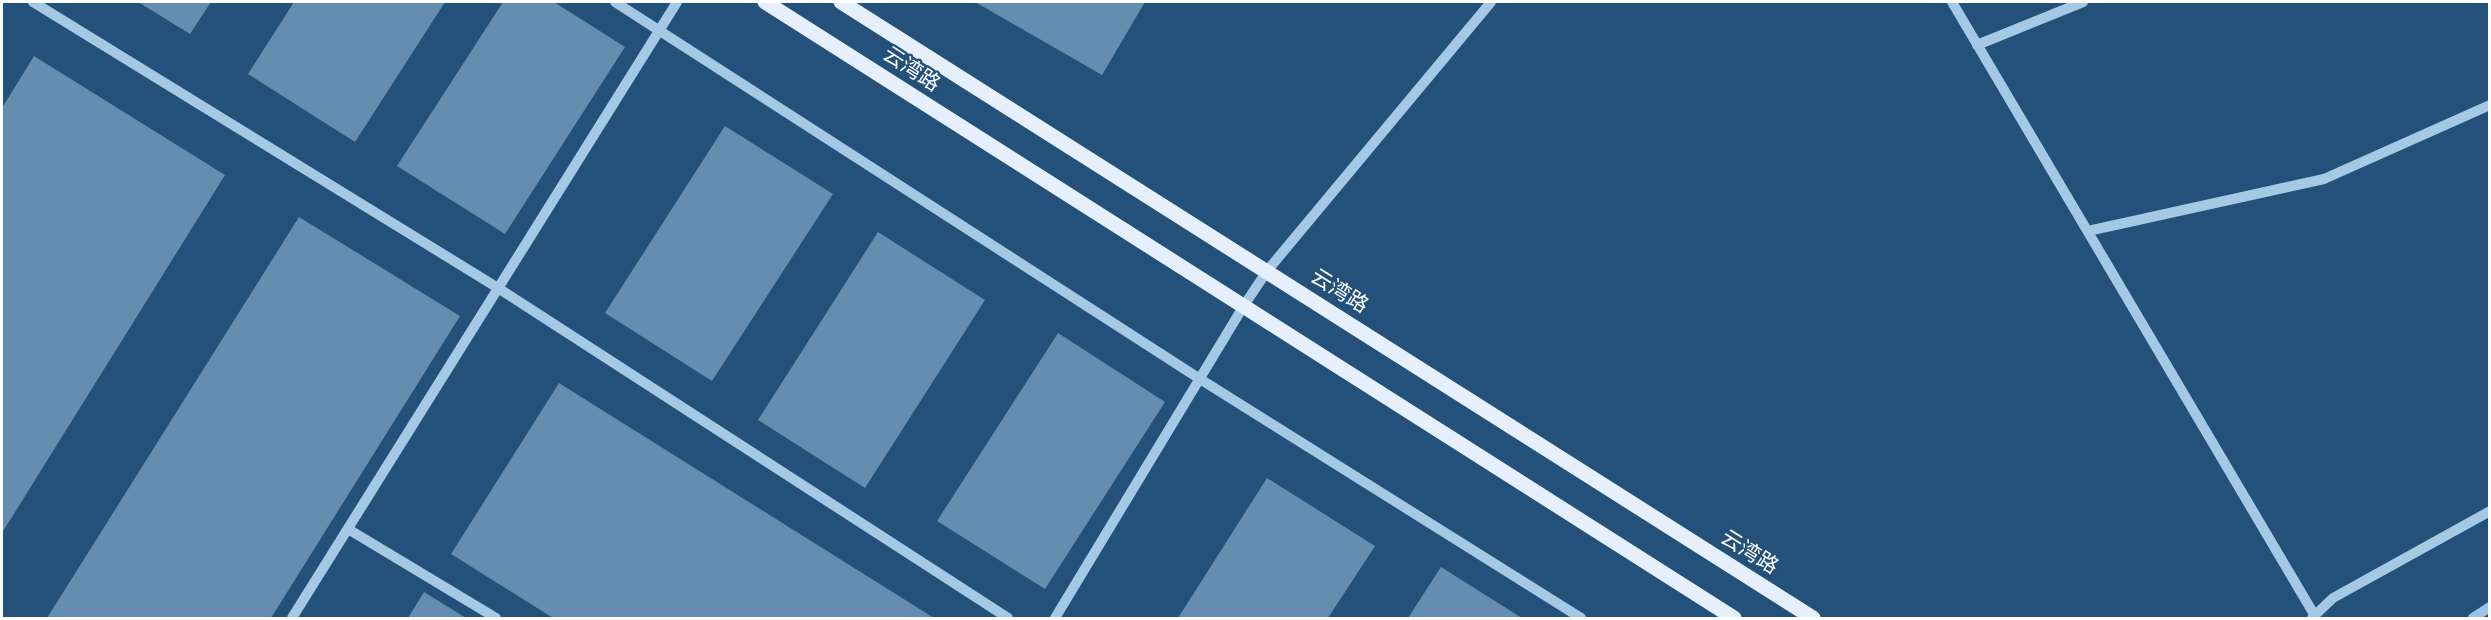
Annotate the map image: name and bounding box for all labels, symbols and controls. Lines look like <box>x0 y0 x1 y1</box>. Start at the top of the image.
street label: 云湾路 <box>878 42 944 98</box>
street label: 云湾路 <box>1306 265 1372 319</box>
street label: 云湾路 <box>1716 526 1782 580</box>

